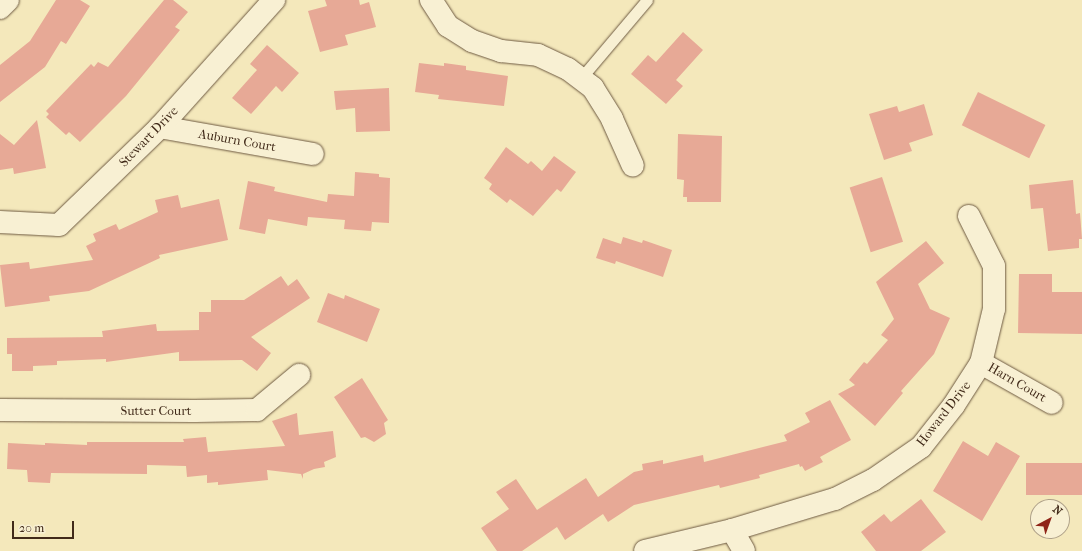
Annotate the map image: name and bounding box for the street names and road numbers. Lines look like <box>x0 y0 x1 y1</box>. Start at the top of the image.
street label: Stewart Drive <box>116 104 182 170</box>
street label: Auburn Court <box>197 127 277 155</box>
street label: Harn Court <box>985 360 1049 406</box>
street label: Howard Drive <box>914 378 974 450</box>
street label: Sutter Court <box>121 403 191 419</box>

